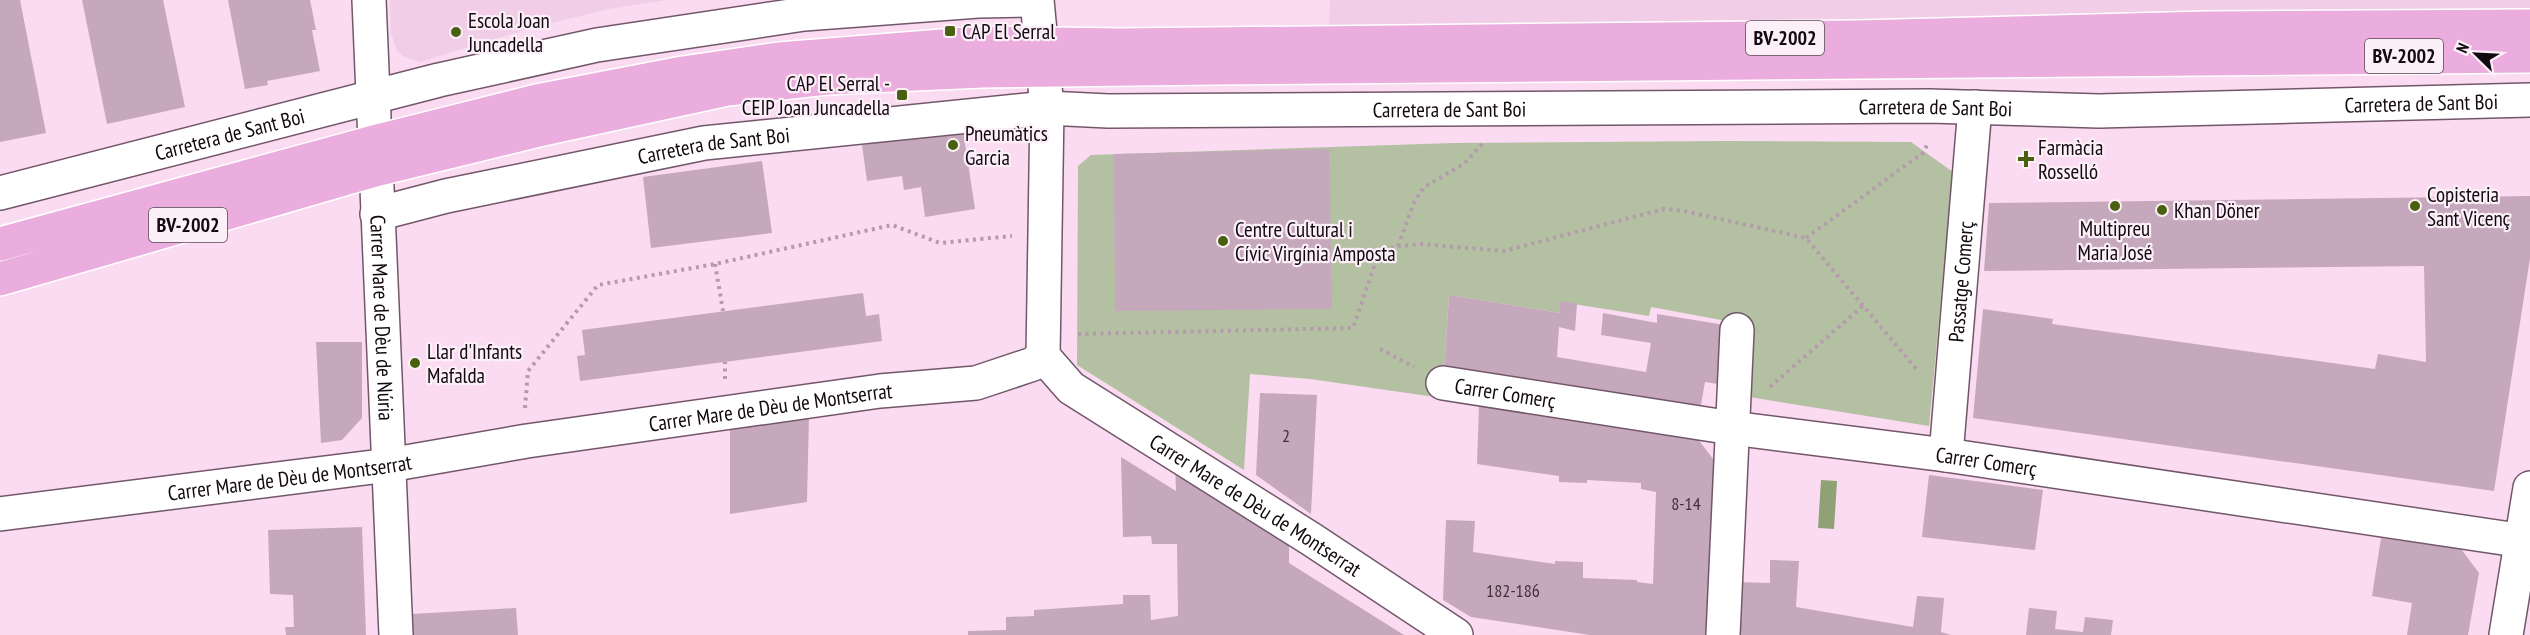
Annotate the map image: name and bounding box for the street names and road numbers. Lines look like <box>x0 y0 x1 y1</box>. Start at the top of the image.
road number: BV-2002 <box>1746 21 1824 55</box>
road number: BV-2002 <box>2365 39 2443 73</box>
street label: Carretera de Sant Boi <box>2344 87 2498 118</box>
street label: Carretera de Sant Boi <box>1859 92 2013 122</box>
street label: Carretera de Sant Boi <box>1373 95 1526 123</box>
street label: Carretera de Sant Boi <box>152 102 307 166</box>
street label: Carretera de Sant Boi <box>635 121 791 170</box>
road number: BV-2002 <box>149 208 227 242</box>
street label: Carrer Mare de Dèu de Núria <box>365 214 400 421</box>
street label: Passatge Comerç <box>1942 219 1979 343</box>
street label: Carrer Comerç <box>1453 372 1558 414</box>
street label: Carrer Mare de Dèu de Montserrat <box>647 377 893 437</box>
street label: Carrer Mare de Dèu de Montserrat <box>1145 428 1367 582</box>
street label: Carrer Comerç <box>1934 440 2039 482</box>
street label: Carrer Mare de Dèu de Montserrat <box>166 448 414 506</box>

